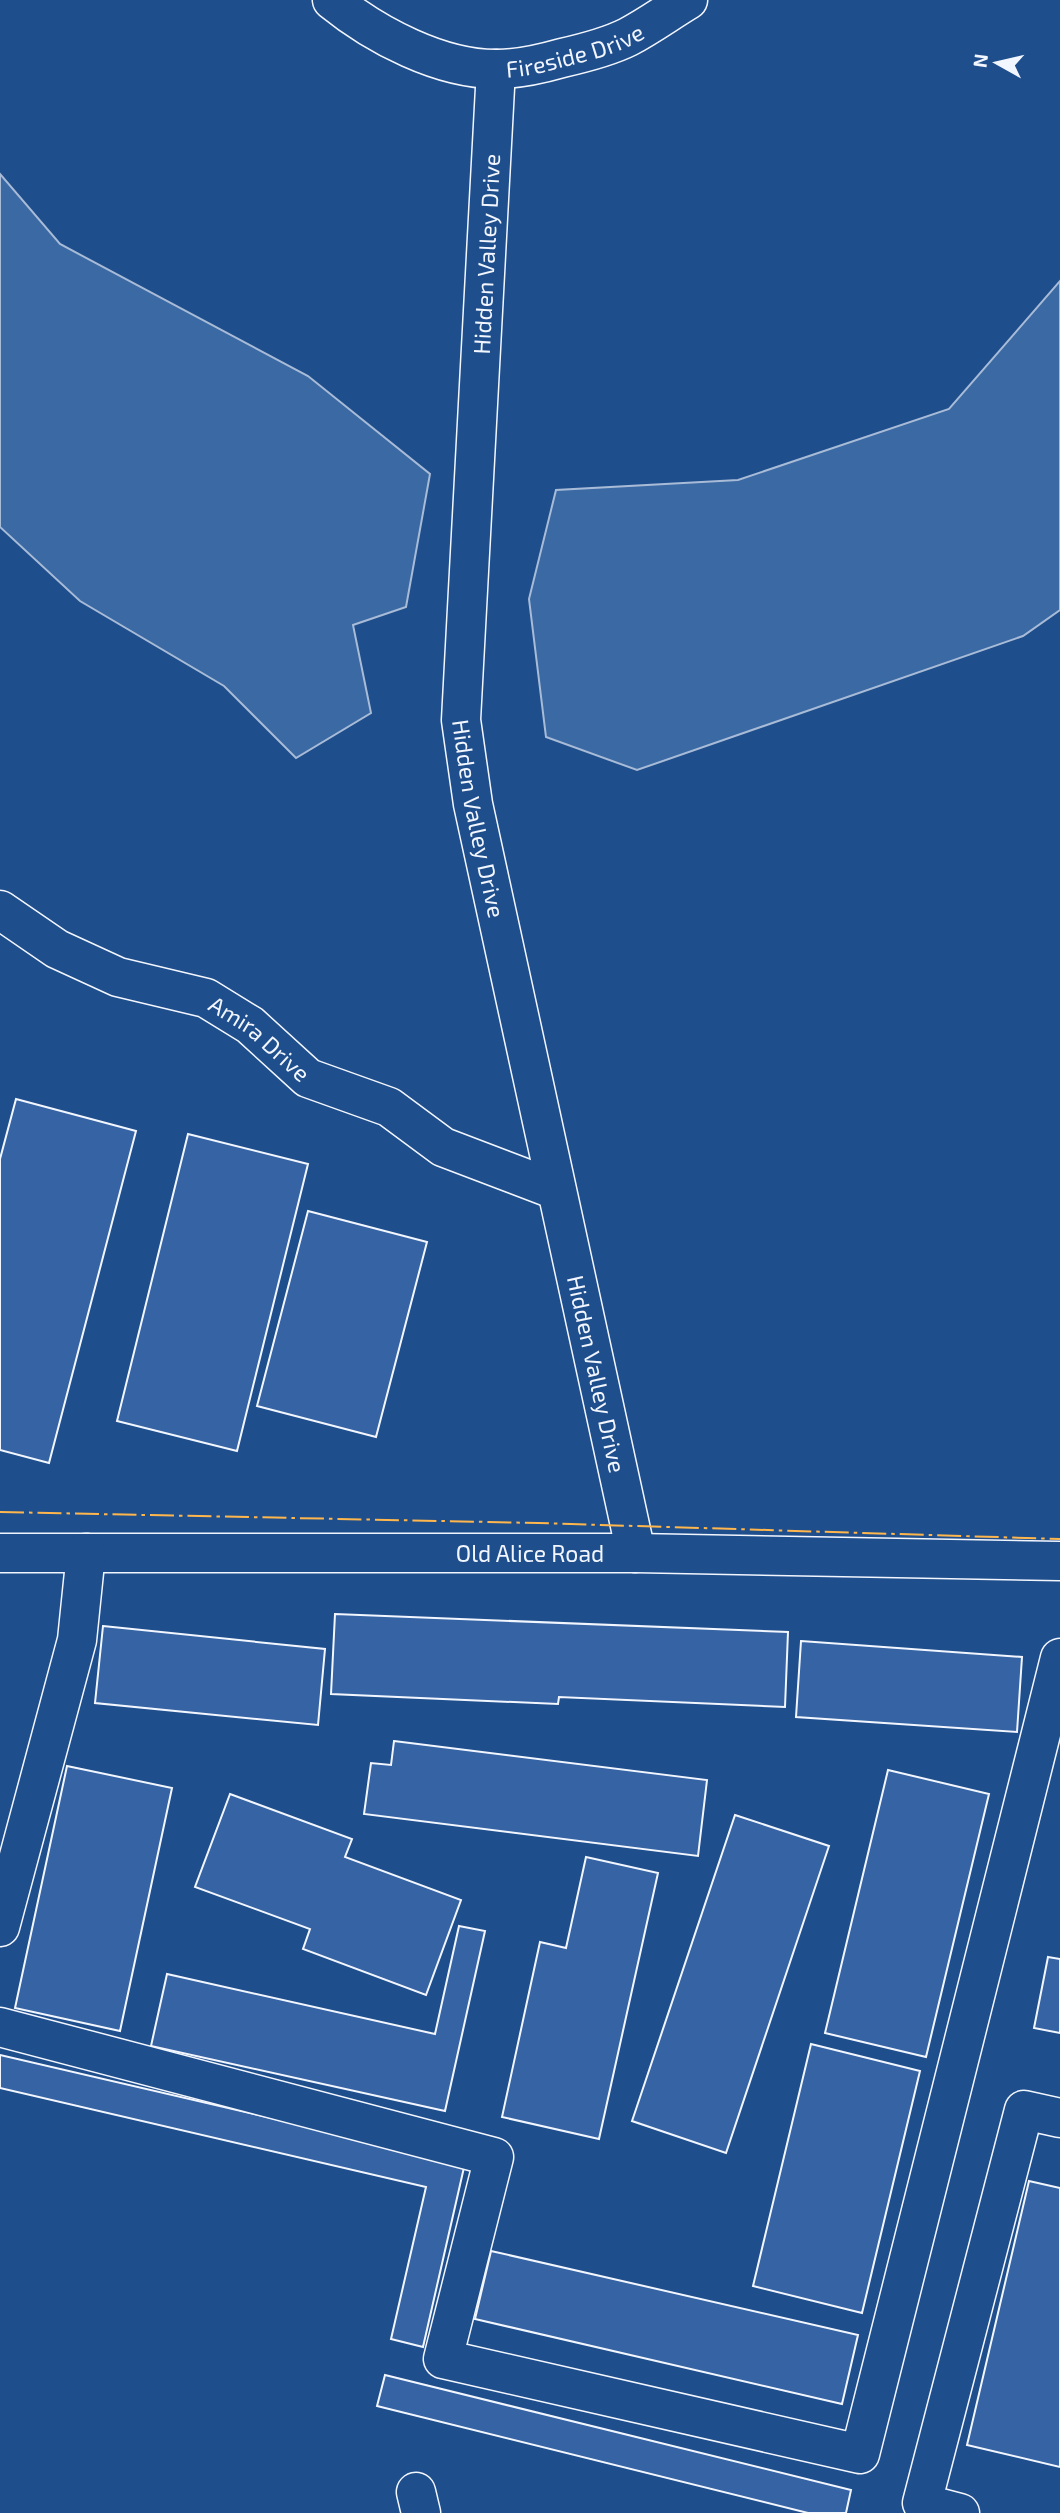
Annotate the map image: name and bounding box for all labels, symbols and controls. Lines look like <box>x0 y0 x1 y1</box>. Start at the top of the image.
street label: Fireside Drive <box>505 17 649 83</box>
north arrow <box>962 28 1032 98</box>
text: N <box>967 52 992 69</box>
street label: Hidden Valley Drive <box>467 153 505 355</box>
street label: Hidden Valley Drive <box>447 717 511 920</box>
street label: Amira Drive <box>204 989 316 1087</box>
street label: Hidden Valley Drive <box>562 1273 632 1475</box>
street label: Old Alice Road <box>456 1539 604 1567</box>

